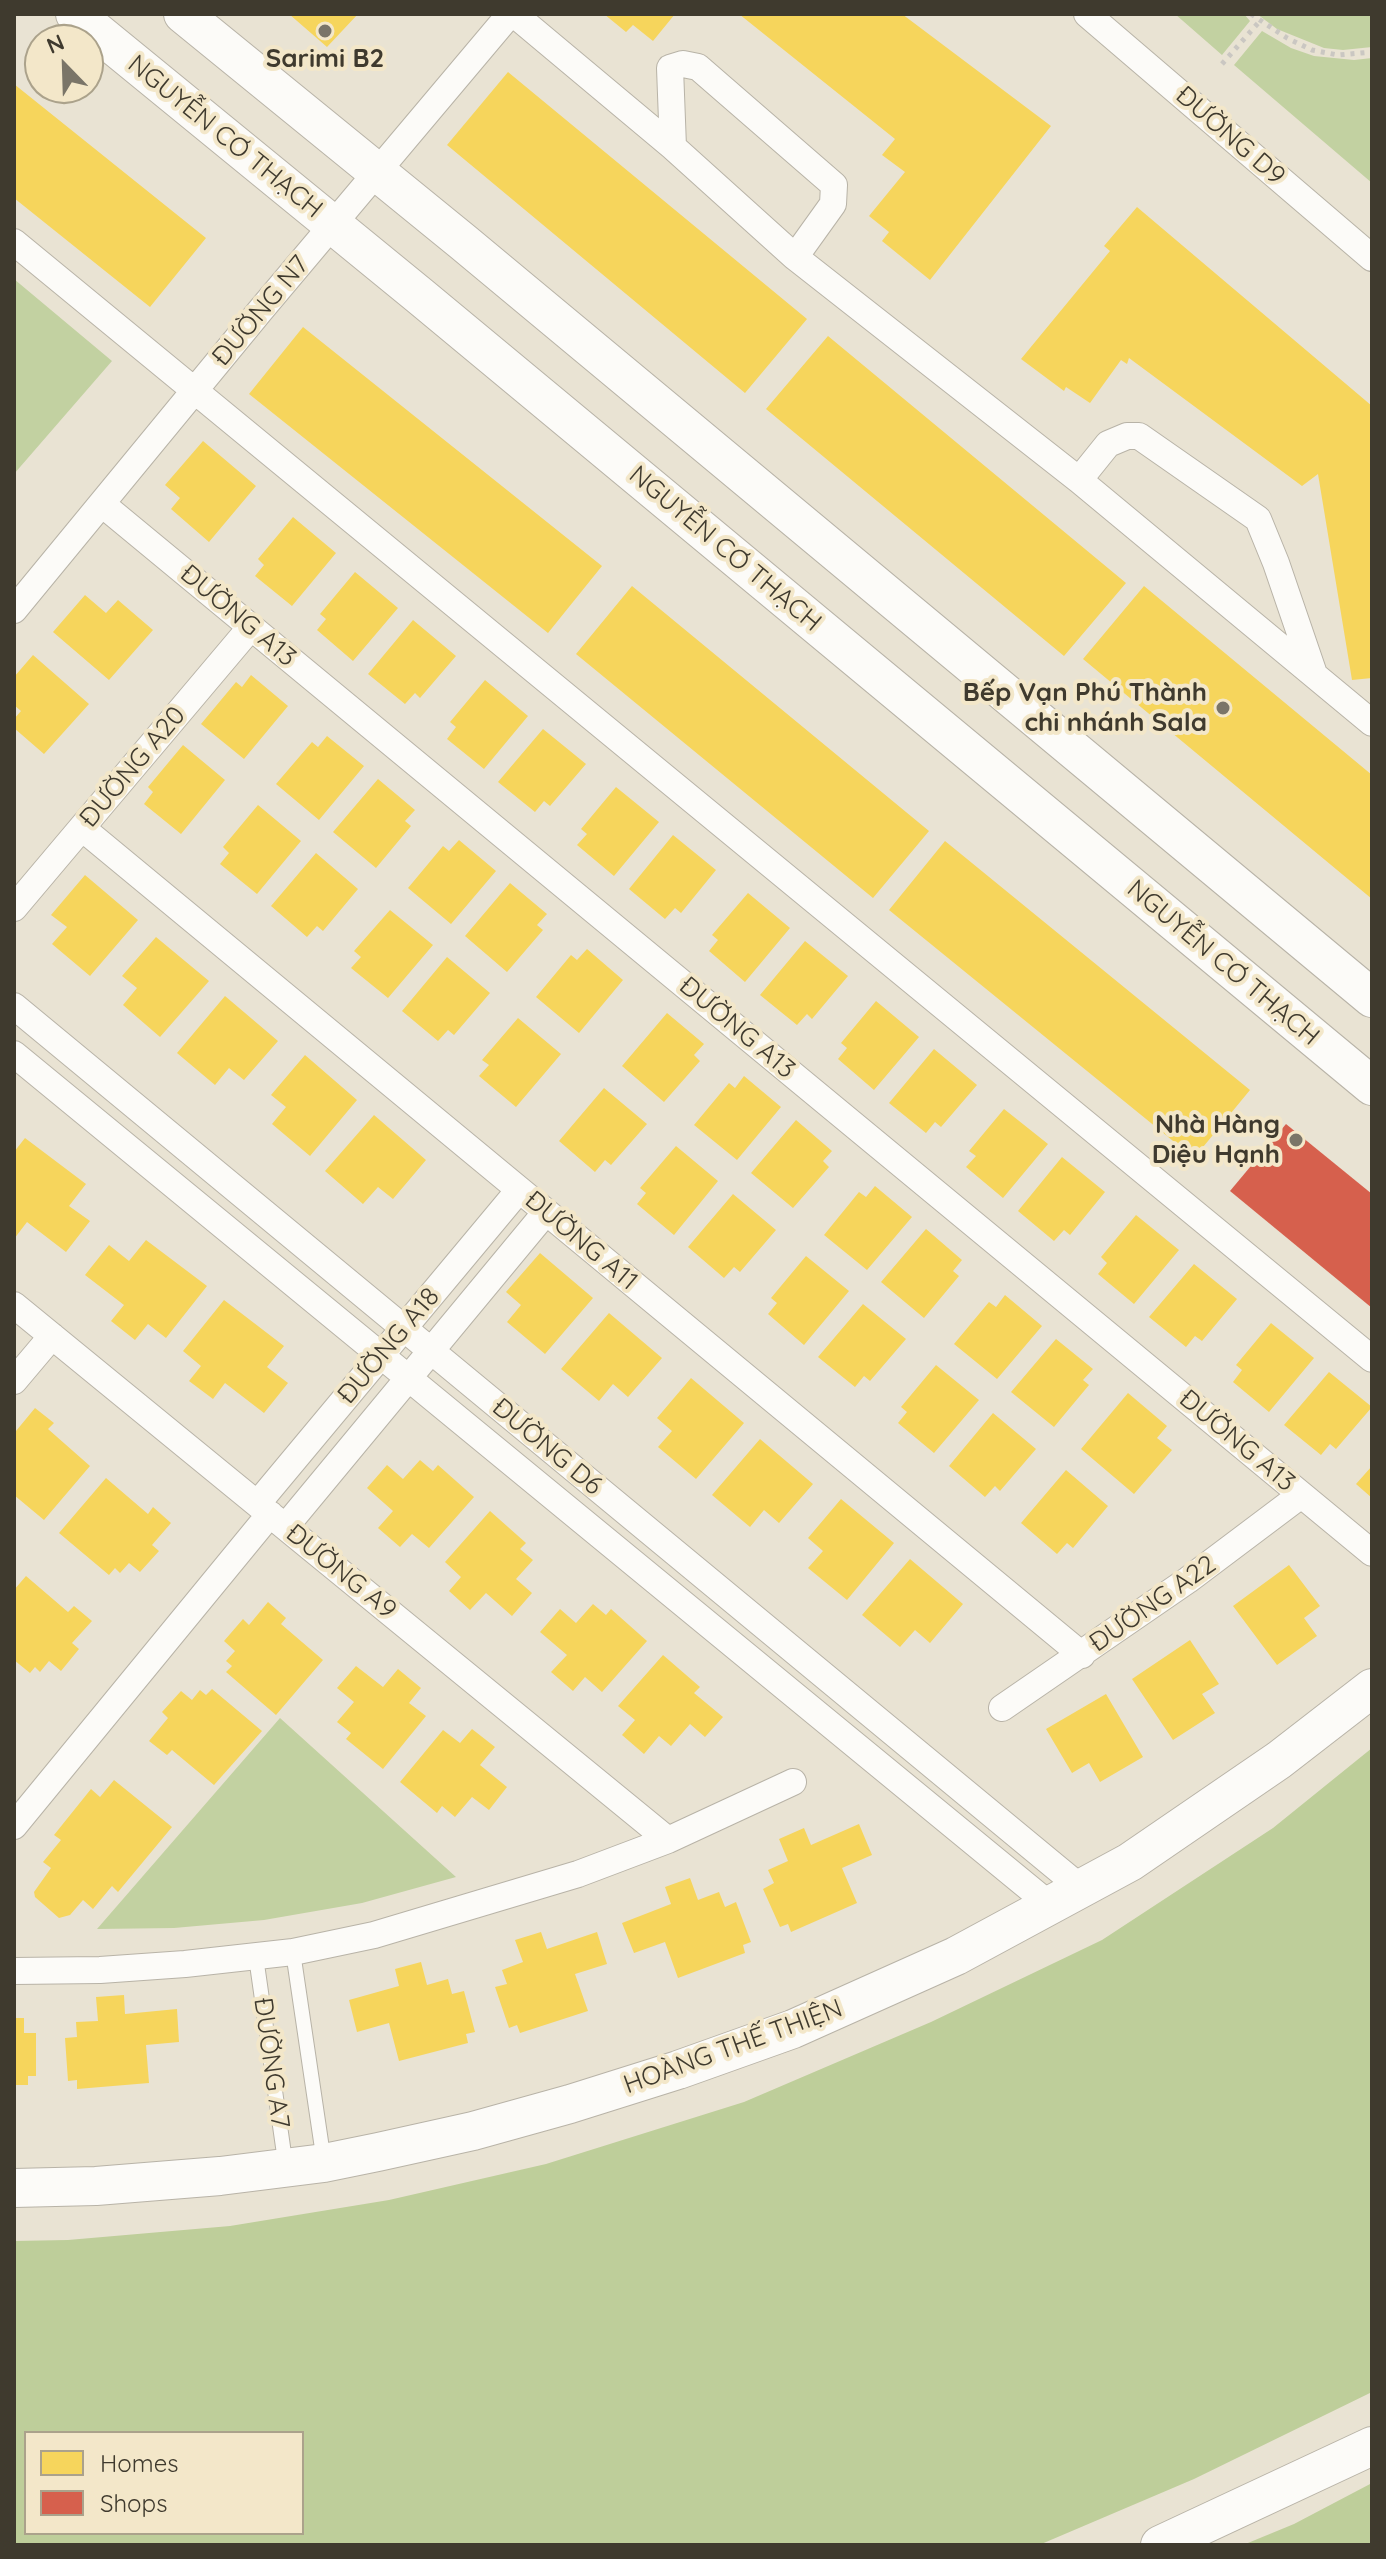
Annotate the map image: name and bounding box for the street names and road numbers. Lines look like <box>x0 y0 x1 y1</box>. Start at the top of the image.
street label: NGUYỄN CƠ THẠCH <box>121 49 329 225</box>
street label: ĐƯỜNG D9 <box>1169 80 1291 192</box>
street label: ĐƯỜNG N7 <box>206 250 316 372</box>
street label: NGUYỄN CƠ THẠCH <box>623 459 827 639</box>
street label: ĐƯỜNG A13 <box>174 559 302 673</box>
street label: ĐƯỜNG A20 <box>74 700 192 834</box>
street label: NGUYỄN CƠ THẠCH <box>1121 873 1325 1053</box>
street label: ĐƯỜNG A13 <box>673 971 801 1085</box>
street label: ĐƯỜNG A11 <box>518 1185 644 1297</box>
street label: ĐƯỜNG A18 <box>331 1282 447 1410</box>
street label: ĐƯỜNG A13 <box>1173 1384 1301 1498</box>
street label: ĐƯỜNG D6 <box>486 1392 608 1502</box>
street label: ĐƯỜNG A9 <box>280 1518 402 1626</box>
street label: ĐƯỜNG A22 <box>1084 1549 1222 1659</box>
street label: HOÀNG THẾ THIỆN <box>619 1993 847 2101</box>
street label: ĐƯỜNG A7 <box>246 1996 296 2130</box>

